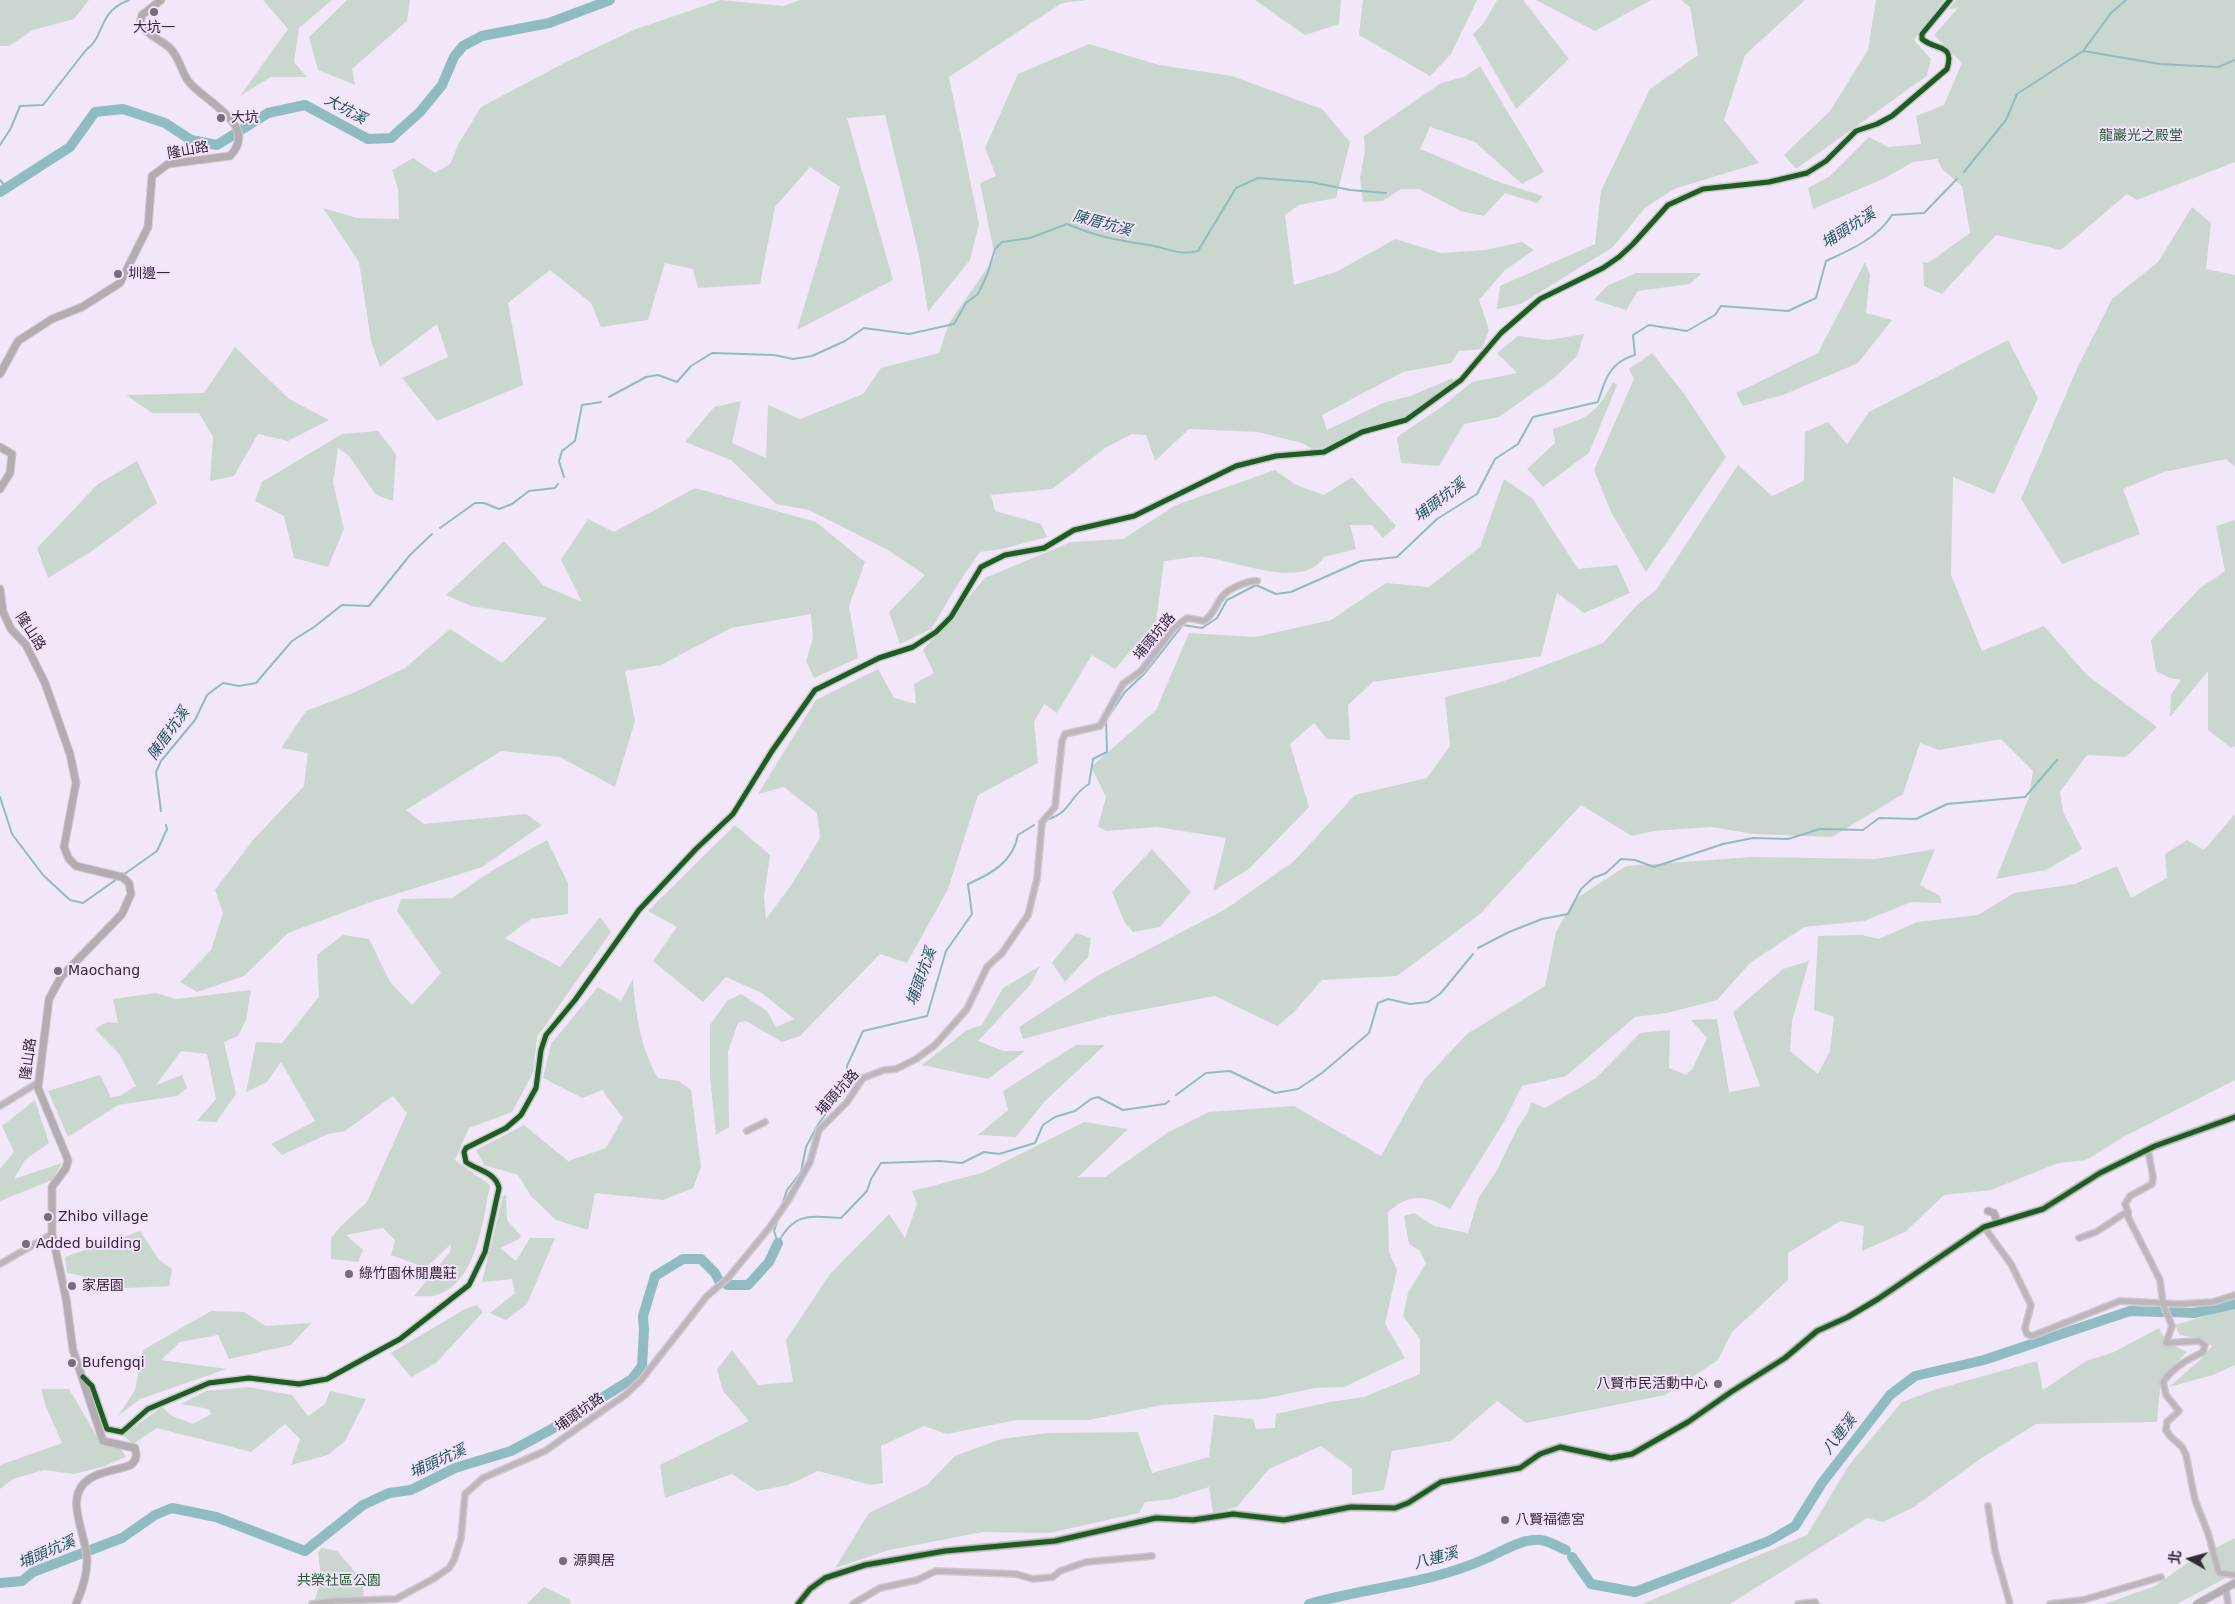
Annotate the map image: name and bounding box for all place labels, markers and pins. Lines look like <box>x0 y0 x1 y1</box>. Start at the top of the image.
marker: 大坑一 <box>148 6 160 18</box>
place label: 大坑一 <box>133 20 175 36</box>
place label: 大坑 <box>231 110 259 126</box>
marker: 大坑 <box>215 112 227 124</box>
place label: 圳邊一 <box>128 266 170 282</box>
marker: 圳邊一 <box>112 268 124 280</box>
place label: Maochang <box>68 963 140 979</box>
marker: Maochang <box>52 965 64 977</box>
place label: Zhibo village <box>58 1209 148 1225</box>
marker: Zhibo village <box>42 1211 54 1223</box>
place label: Added building <box>36 1236 141 1252</box>
marker: Added building <box>20 1238 32 1250</box>
place label: 綠竹園休閒農莊 <box>359 1266 457 1282</box>
marker: 綠竹園休閒農莊 <box>343 1268 355 1280</box>
place label: 家居園 <box>82 1278 124 1294</box>
marker: 家居園 <box>66 1280 78 1292</box>
place label: Bufengqi <box>82 1355 145 1371</box>
marker: Bufengqi <box>66 1357 78 1369</box>
place label: 八賢市民活動中心 <box>1596 1376 1708 1392</box>
marker: 八賢市民活動中心 <box>1712 1378 1724 1390</box>
place label: 八賢福德宮 <box>1515 1512 1585 1528</box>
marker: 八賢福德宮 <box>1499 1514 1511 1526</box>
place label: 源興居 <box>573 1553 615 1569</box>
marker: 源興居 <box>557 1555 569 1567</box>

